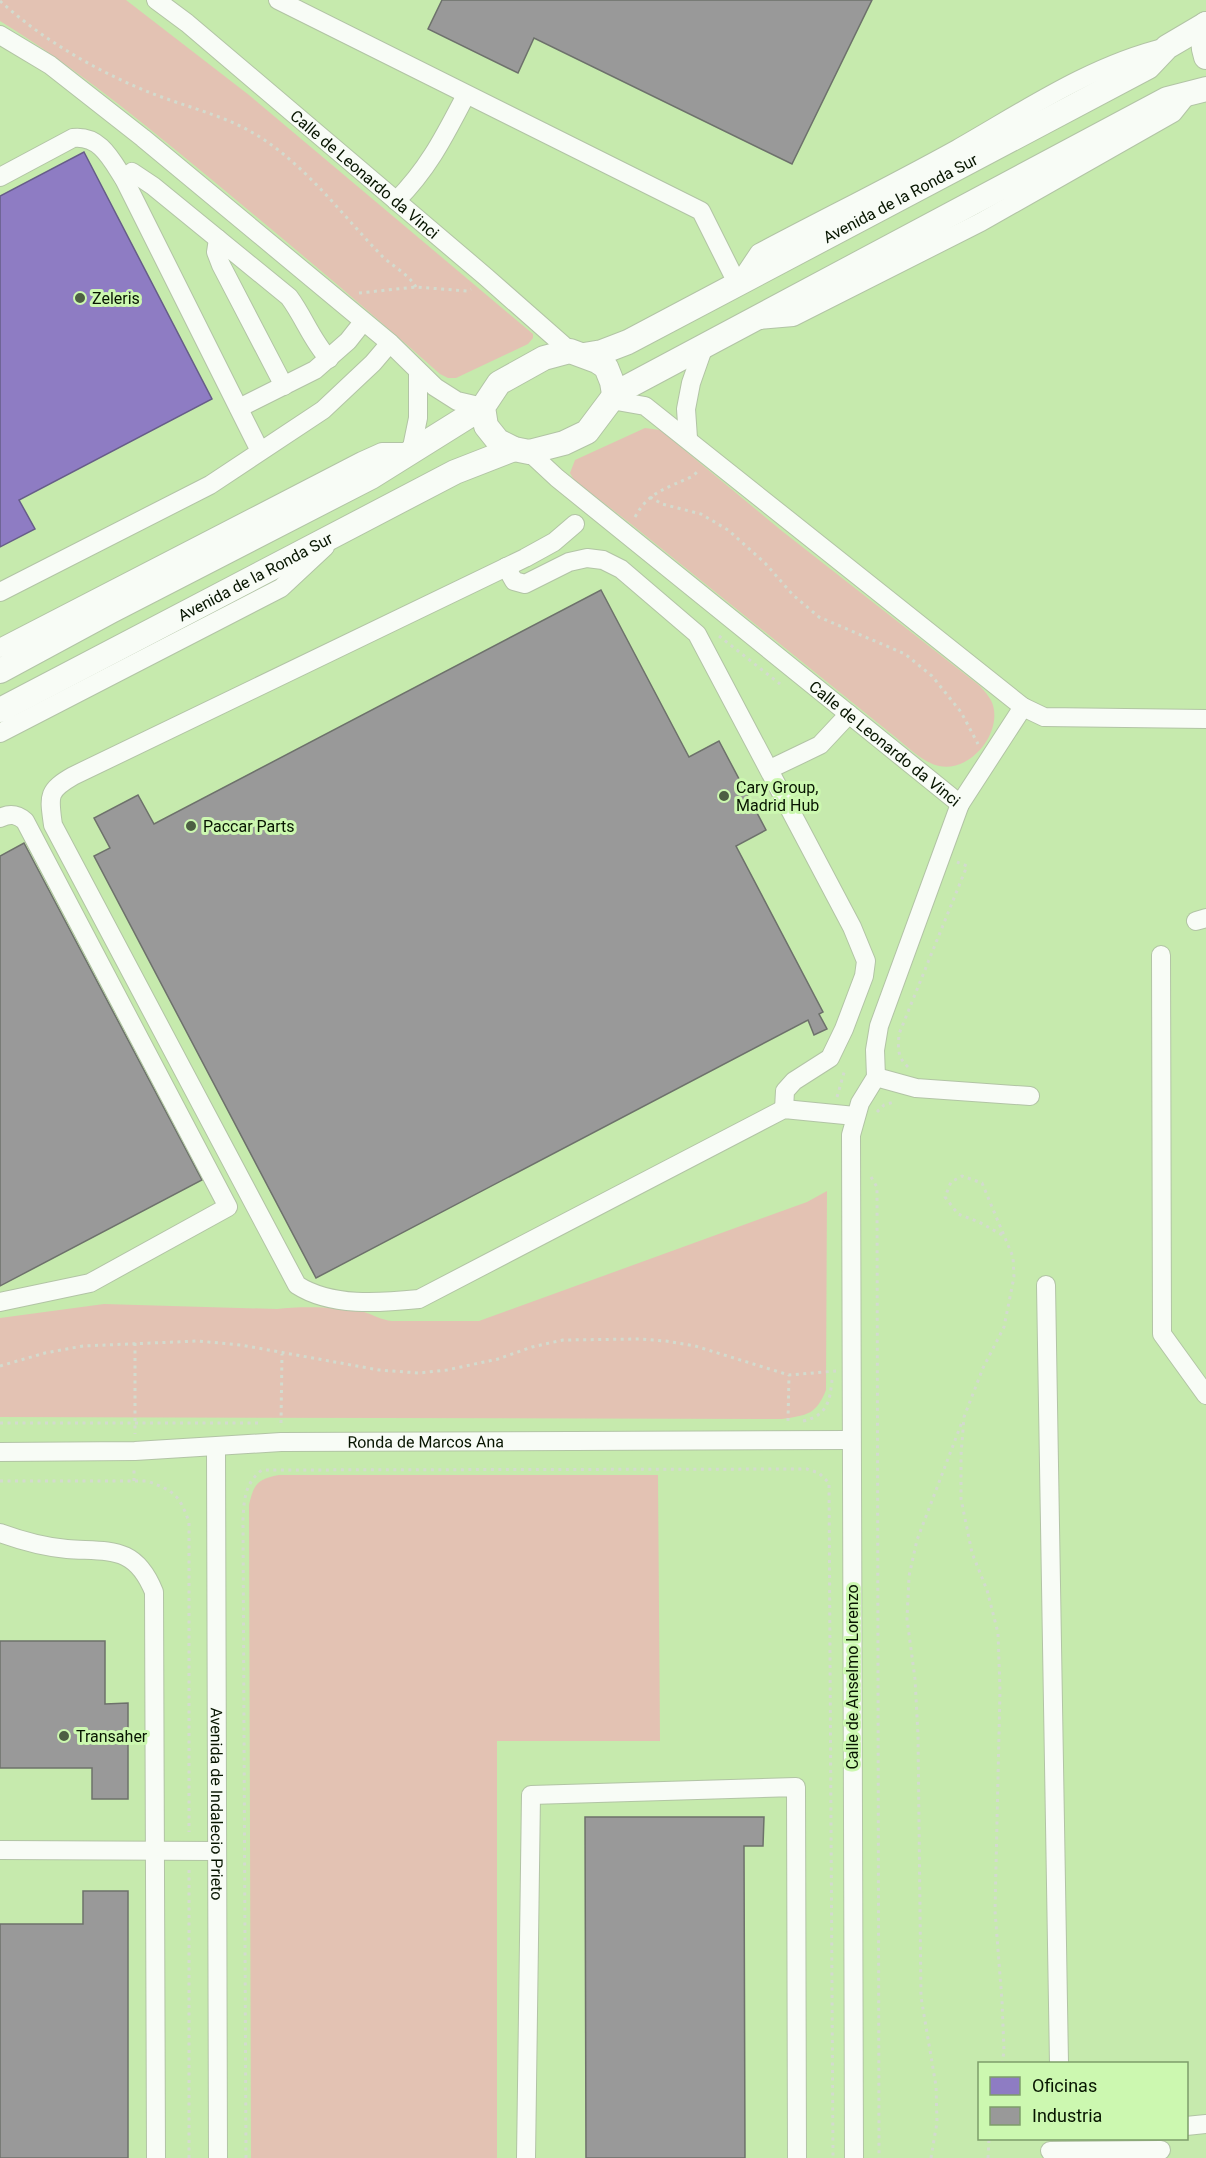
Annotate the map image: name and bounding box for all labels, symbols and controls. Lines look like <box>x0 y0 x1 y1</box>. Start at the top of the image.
street label: Calle de Leonardo da Vinci <box>287 106 443 243</box>
street label: Avenida de la Ronda Sur <box>820 149 981 247</box>
place label: Zeleris <box>92 289 140 308</box>
marker: Zeleris <box>73 291 87 305</box>
street label: Avenida de la Ronda Sur <box>175 528 336 625</box>
street label: Calle de Leonardo da Vinci <box>806 676 964 810</box>
place label: Cary Group, Madrid Hub <box>736 778 819 815</box>
marker: Cary Group, Madrid Hub <box>717 789 731 803</box>
place label: Paccar Parts <box>203 817 295 836</box>
marker: Paccar Parts <box>184 819 198 833</box>
street label: Ronda de Marcos Ana <box>347 1432 504 1451</box>
street label: Calle de Anselmo Lorenzo <box>843 1584 862 1770</box>
street label: Avenida de Indalecio Prieto <box>207 1708 227 1900</box>
place label: Transaher <box>76 1727 148 1746</box>
marker: Transaher <box>57 1729 71 1743</box>
legend <box>978 2062 1188 2140</box>
text: Oficinas <box>1032 2075 1097 2096</box>
text: Industria <box>1032 2105 1102 2126</box>

